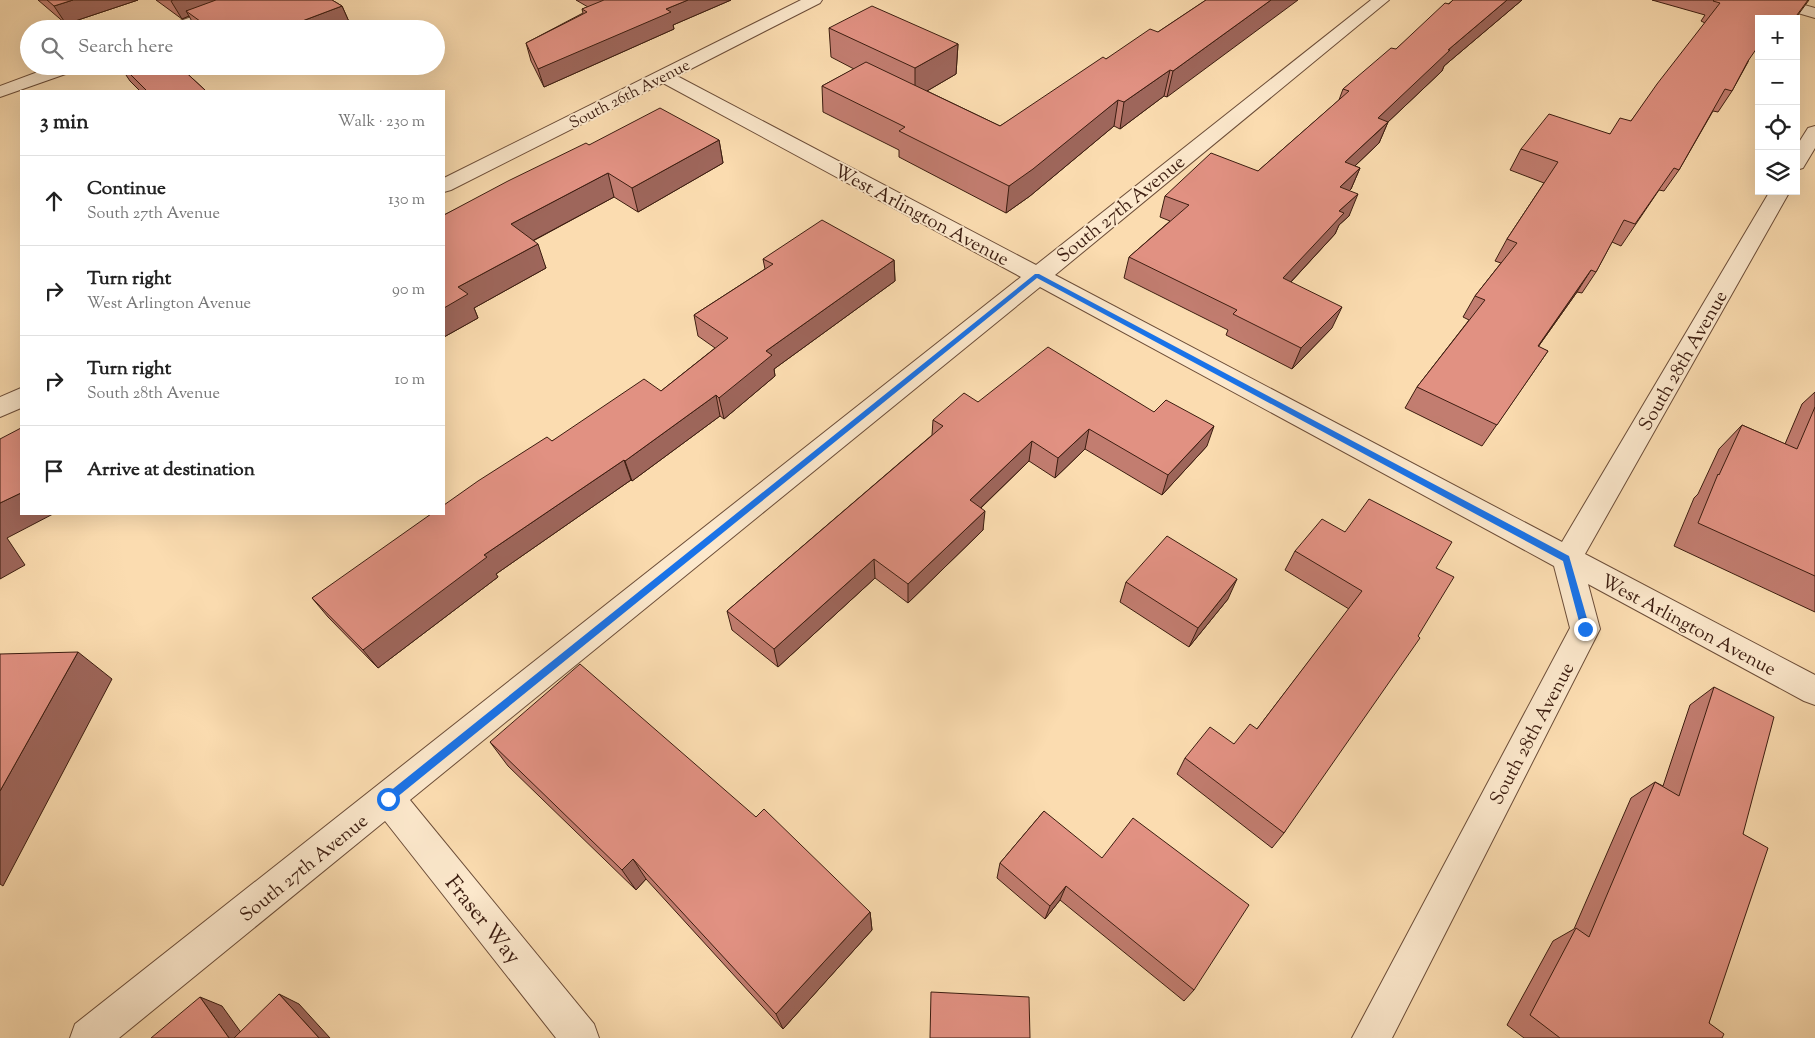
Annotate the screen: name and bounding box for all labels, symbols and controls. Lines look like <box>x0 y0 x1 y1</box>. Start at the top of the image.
map controls <box>1755 15 1800 195</box>
button: + <box>1755 15 1800 60</box>
search box <box>20 20 445 75</box>
icon: search <box>38 34 66 62</box>
text: Search here <box>78 34 173 61</box>
street label: South 26th Avenue <box>566 55 695 136</box>
button: − <box>1755 60 1800 105</box>
button: locate <box>1755 105 1800 150</box>
text: 3 min <box>40 108 89 138</box>
text: Walk · 230 m <box>338 111 425 134</box>
street label: South 27th Avenue <box>1052 150 1192 270</box>
button: layers <box>1755 150 1800 195</box>
street label: West Arlington Avenue <box>828 159 1013 274</box>
text: Continue <box>87 176 166 203</box>
icon: ahead <box>40 187 68 215</box>
text: 130 m <box>388 189 425 212</box>
text: South 27th Avenue <box>87 203 220 226</box>
text: Turn right <box>87 266 171 293</box>
icon: right <box>40 277 68 305</box>
text: 90 m <box>392 279 425 302</box>
street label: South 28th Avenue <box>1633 286 1735 436</box>
text: West Arlington Avenue <box>87 293 251 316</box>
text: Turn right <box>87 356 171 383</box>
icon: right <box>40 367 68 395</box>
text: 10 m <box>395 369 425 392</box>
text: South 28th Avenue <box>87 383 220 406</box>
icon: arrive <box>40 457 68 485</box>
text: Arrive at destination <box>87 457 255 484</box>
street label: West Arlington Avenue <box>1595 569 1780 684</box>
route end <box>1574 618 1597 641</box>
street label: South 28th Avenue <box>1484 658 1582 810</box>
route start <box>377 788 400 811</box>
street label: South 27th Avenue <box>235 809 375 929</box>
street label: Fraser Way <box>436 870 527 972</box>

